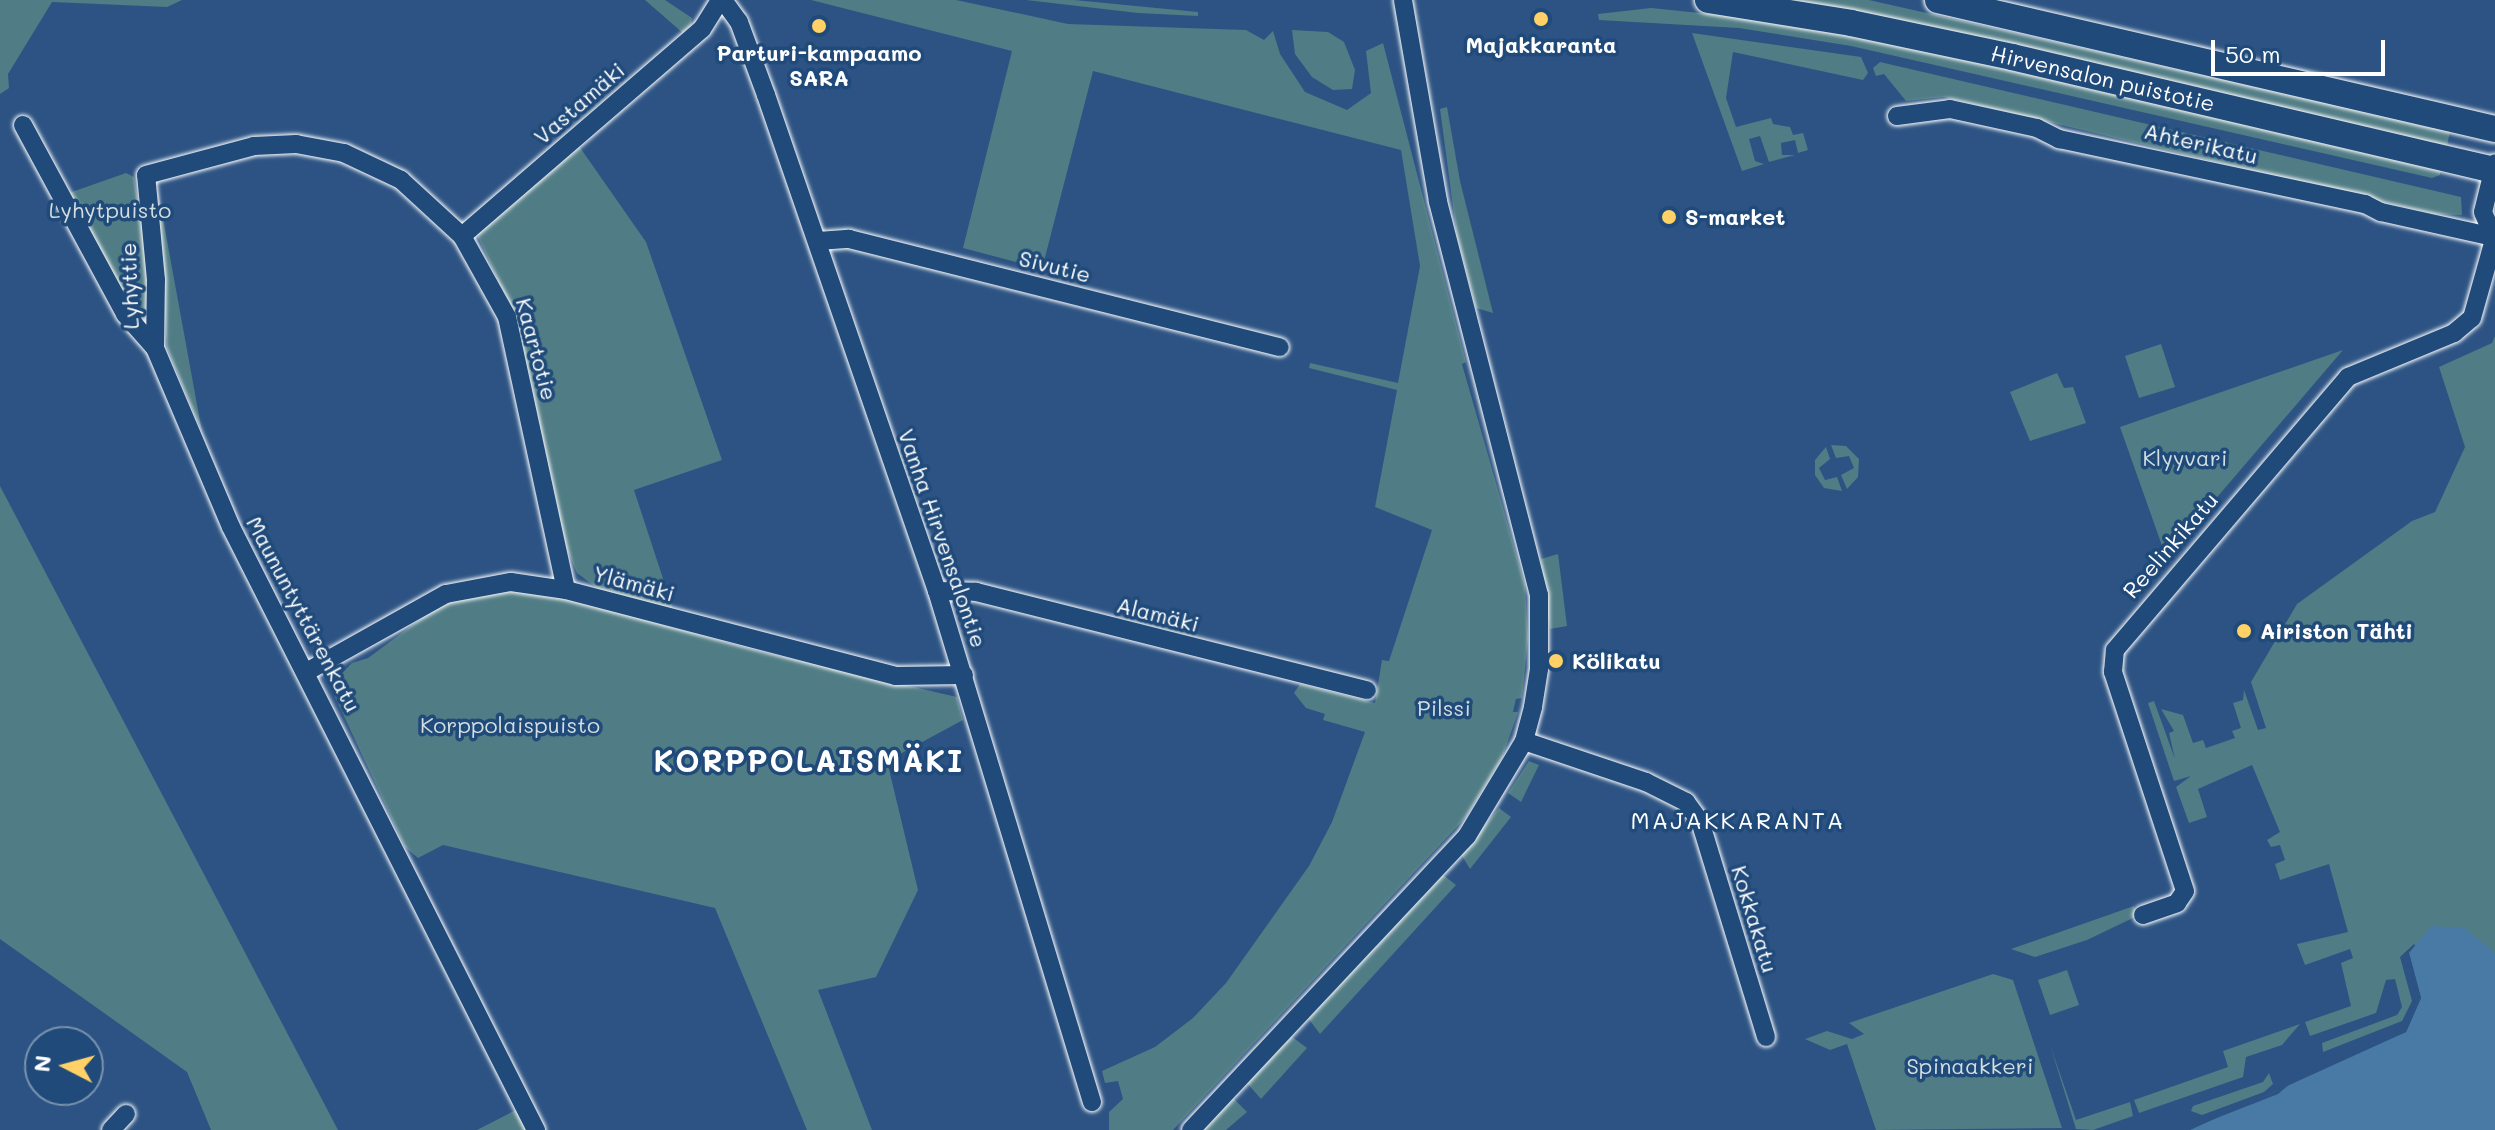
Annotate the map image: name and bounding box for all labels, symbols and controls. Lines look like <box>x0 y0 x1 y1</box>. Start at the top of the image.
marker: Majakkaranta <box>1532 10 1550 28</box>
marker: Parturi-kampaamo SARA <box>810 17 828 35</box>
scale bar <box>2215 24 2389 74</box>
place label: Majakkaranta <box>1465 32 1617 58</box>
text: 50 m <box>2225 38 2281 69</box>
place label: Parturi-kampaamo SARA <box>716 39 922 90</box>
street label: Hirvensalon puistotie <box>1989 39 2217 117</box>
street label: Vastamäki <box>528 56 630 150</box>
street label: Ahterikatu <box>2142 117 2260 169</box>
park label: Lyhytpuisto <box>49 197 171 223</box>
place label: S-market <box>1685 204 1785 230</box>
marker: S-market <box>1660 208 1678 226</box>
street label: Lyhyttie <box>114 242 144 330</box>
street label: Sivutie <box>1016 244 1094 288</box>
street label: Kaartotie <box>511 295 563 403</box>
street label: Vanha Hirvensalontie <box>893 425 993 651</box>
park label: Klyyvari <box>2143 445 2227 471</box>
street label: Reelinkikatu <box>2117 487 2223 603</box>
street label: Maununtyttärenkatu <box>241 512 367 716</box>
street label: Ylämäki <box>590 559 678 607</box>
street label: Alamäki <box>1114 591 1202 637</box>
place label: Airiston Tähti <box>2260 618 2413 644</box>
marker: Airiston Tähti <box>2235 622 2253 640</box>
place label: Kölikatu <box>1572 648 1661 674</box>
marker: Kölikatu <box>1547 652 1565 670</box>
park label: Pilssi <box>1417 695 1471 721</box>
park label: Korppolaispuisto <box>420 712 600 738</box>
district label: KORPPOLAISMÄKI <box>654 742 964 778</box>
district label: MAJAKKARANTA <box>1631 806 1845 834</box>
street label: Kokkakatu <box>1726 862 1784 976</box>
north arrow <box>24 1026 104 1106</box>
park label: Spinaakkeri <box>1906 1053 2034 1079</box>
text: N <box>26 1054 57 1073</box>

